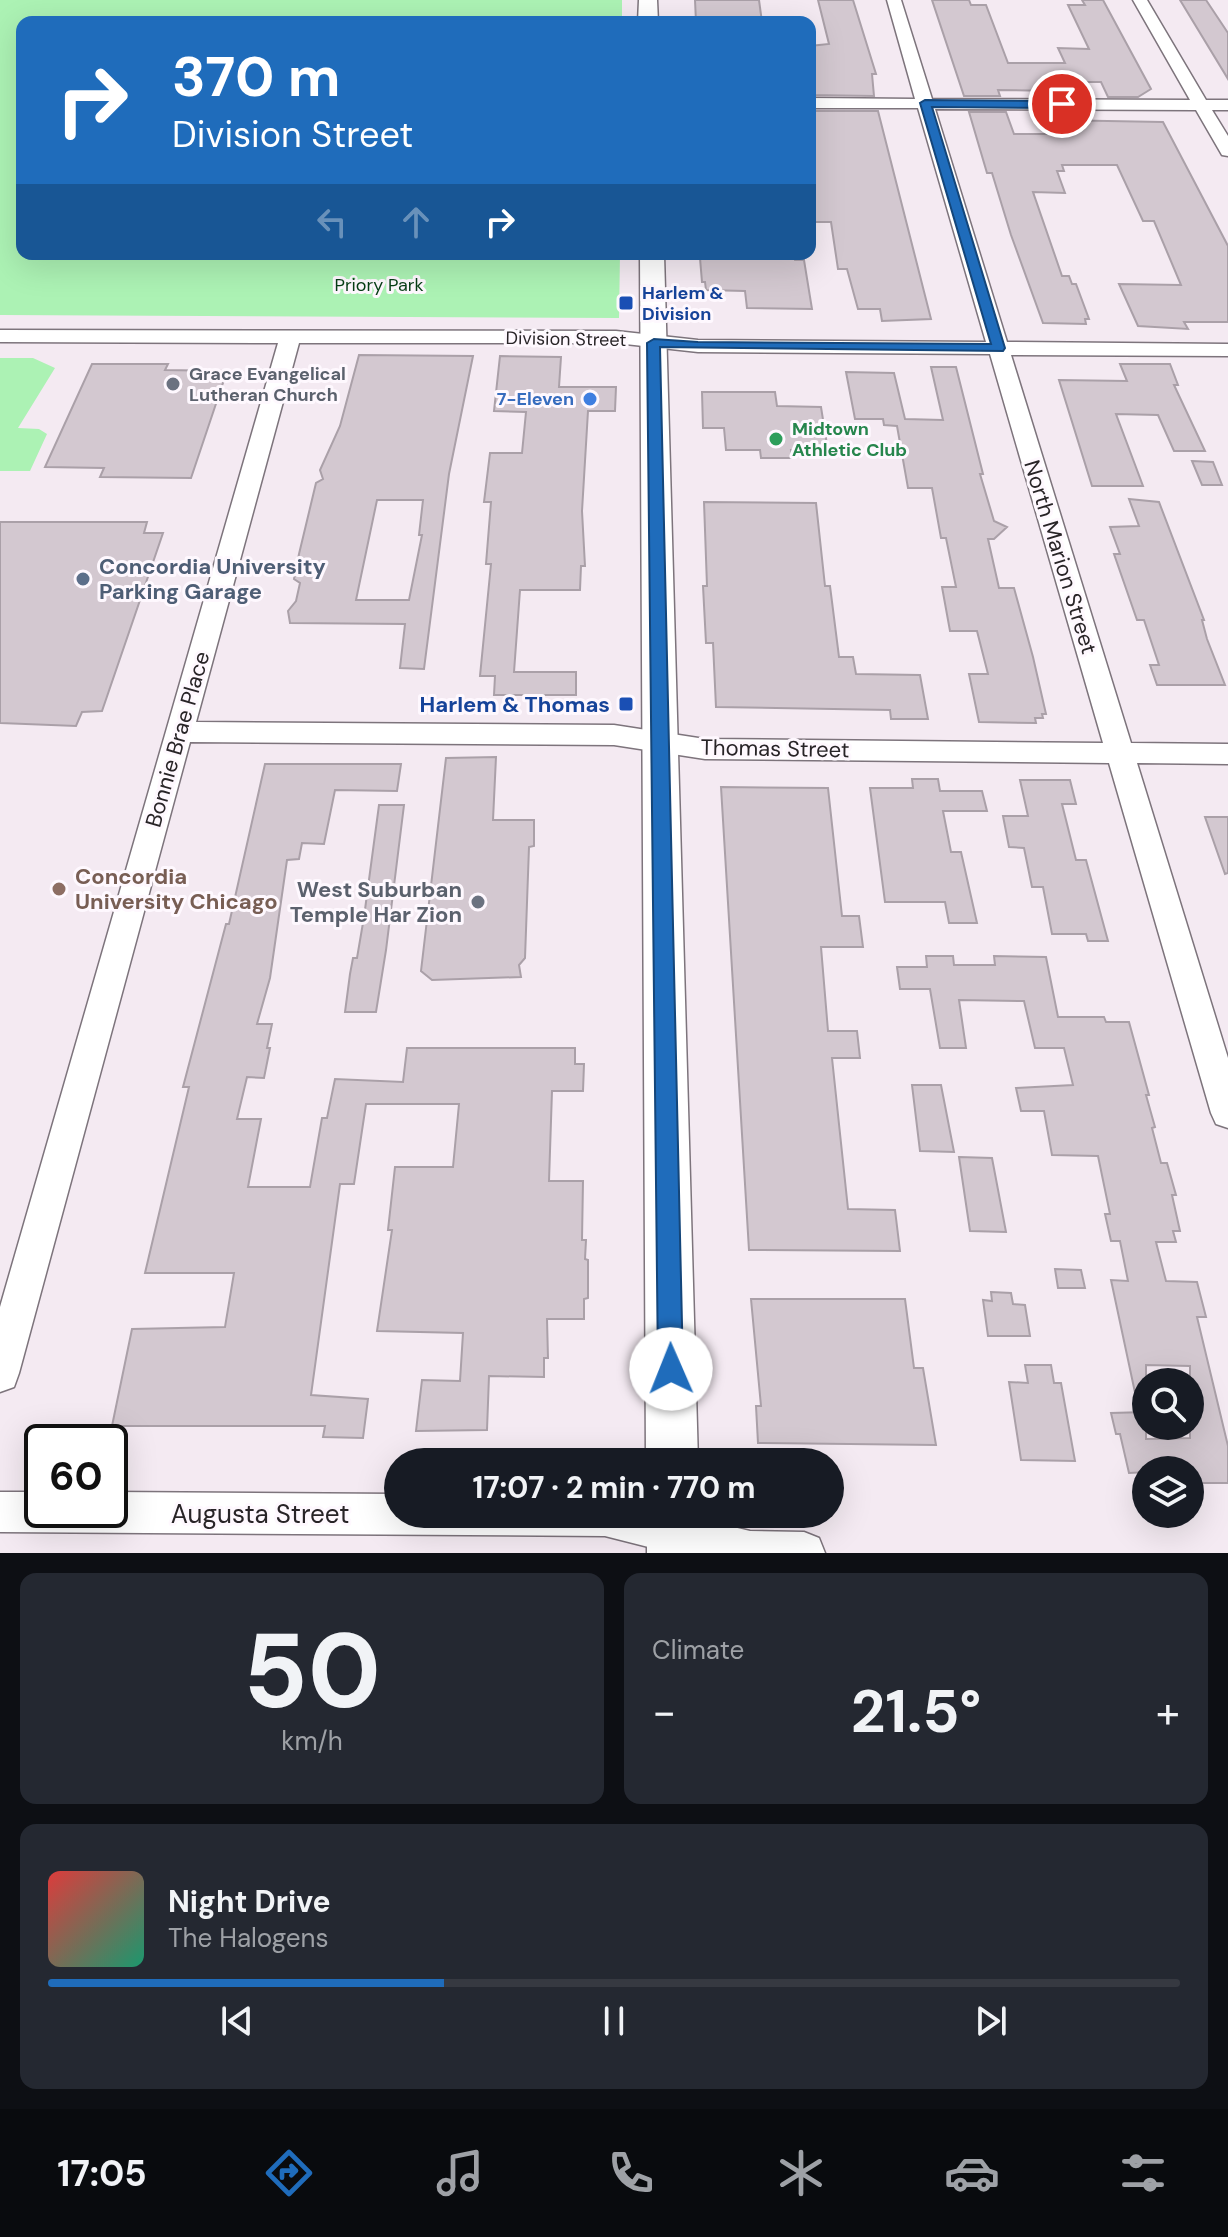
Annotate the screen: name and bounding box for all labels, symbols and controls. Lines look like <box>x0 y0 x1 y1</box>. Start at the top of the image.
text: 370 m <box>172 40 340 113</box>
icon: right <box>40 48 144 152</box>
pin <box>1028 70 1096 138</box>
icon: arrive <box>1040 82 1084 126</box>
text: Division Street <box>172 111 413 158</box>
icon: left <box>310 200 354 244</box>
icon: ahead <box>394 200 438 244</box>
icon: right <box>478 200 522 244</box>
park label: Priory Park <box>334 273 424 297</box>
place label: Harlem & Division <box>642 281 724 326</box>
marker: Harlem & Division <box>617 294 635 312</box>
street label: Division Street <box>505 326 627 352</box>
place label: Grace Evangelical Lutheran Church <box>189 362 346 407</box>
marker: Grace Evangelical Lutheran Church <box>164 375 182 393</box>
place label: 7-Eleven <box>497 387 574 411</box>
marker: 7-Eleven <box>581 390 599 408</box>
place label: Midtown Athletic Club <box>792 417 907 462</box>
marker: Midtown Athletic Club <box>767 430 785 448</box>
street label: North Marion Street <box>1017 457 1104 658</box>
place label: Concordia University Parking Garage <box>99 552 326 606</box>
marker: Concordia University Parking Garage <box>74 570 92 588</box>
street label: Bonnie Brae Place <box>139 648 216 830</box>
place label: Harlem & Thomas <box>420 690 610 719</box>
marker: Harlem & Thomas <box>617 695 635 713</box>
street label: Thomas Street <box>700 733 850 764</box>
place label: Concordia University Chicago <box>75 862 278 916</box>
place label: West Suburban Temple Har Zion <box>290 875 462 929</box>
marker: Concordia University Chicago <box>50 880 68 898</box>
marker: West Suburban Temple Har Zion <box>469 893 487 911</box>
position arrow <box>629 1327 713 1411</box>
map controls <box>1132 1368 1204 1528</box>
button: search <box>1132 1368 1204 1440</box>
speed limit sign: 60 <box>24 1424 128 1528</box>
button: layers <box>1132 1456 1204 1528</box>
text: 17:07 · 2 min · 770 m <box>473 1468 755 1507</box>
street label: Augusta Street <box>171 1497 349 1531</box>
text: 50 <box>243 1604 381 1739</box>
text: Climate <box>652 1633 744 1667</box>
text: 21.5° <box>851 1672 981 1751</box>
text: − <box>652 1683 676 1741</box>
text: + <box>1156 1683 1180 1741</box>
text: km/h <box>281 1724 343 1758</box>
text: Night Drive <box>168 1882 331 1921</box>
text: The Halogens <box>168 1921 328 1955</box>
icon: previous <box>215 1999 259 2043</box>
icon: pause <box>592 1999 636 2043</box>
icon: next <box>969 1999 1013 2043</box>
icon: directions <box>261 2145 317 2201</box>
icon: music <box>432 2145 488 2201</box>
icon: phone <box>603 2145 659 2201</box>
icon: climate <box>773 2145 829 2201</box>
icon: car <box>944 2145 1000 2201</box>
icon: filters <box>1115 2145 1171 2201</box>
text: 17:05 <box>57 2150 147 2197</box>

